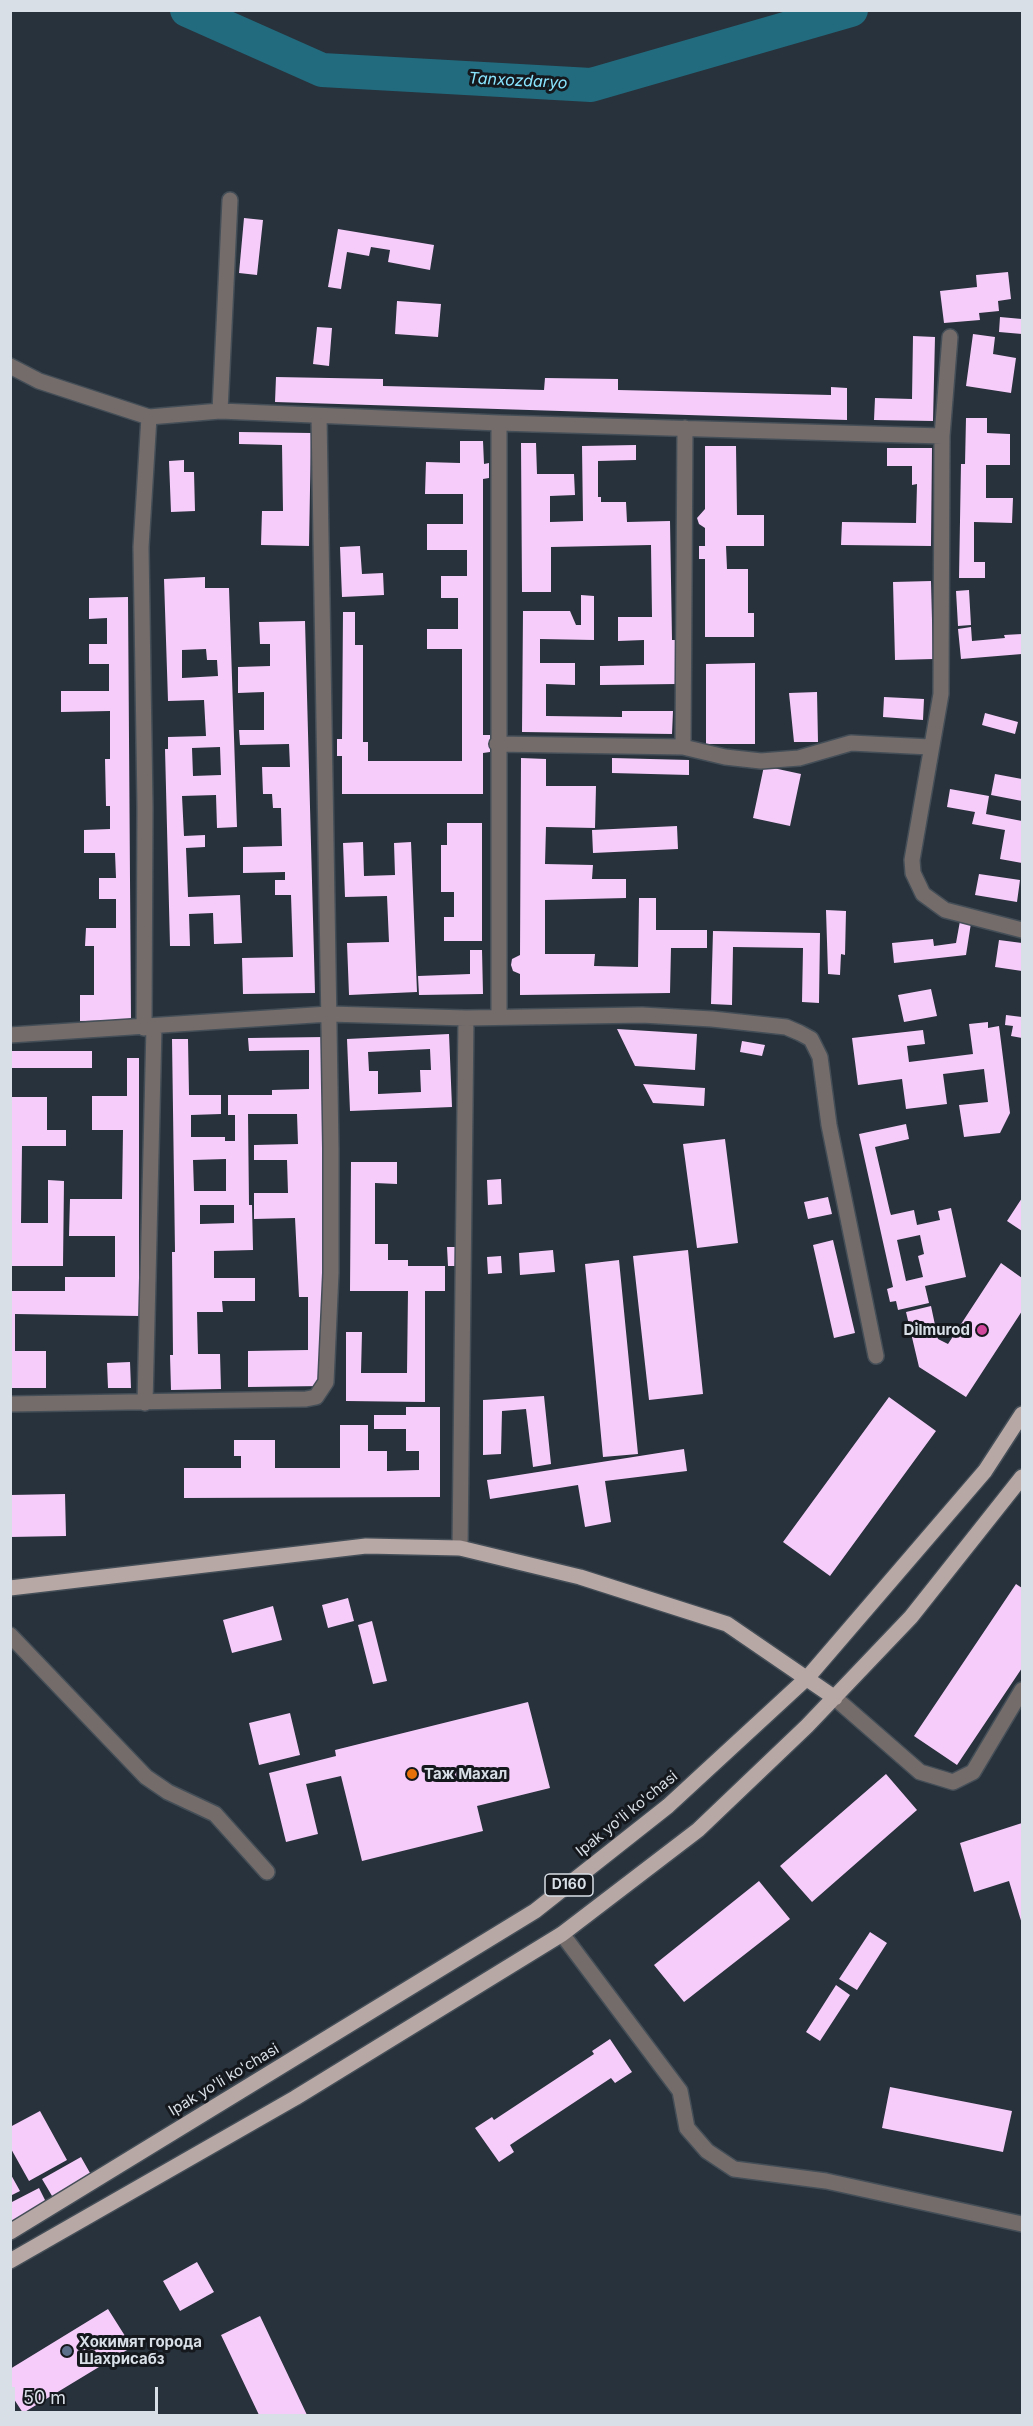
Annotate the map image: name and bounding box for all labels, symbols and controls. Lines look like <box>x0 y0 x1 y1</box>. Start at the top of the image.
water label: Tanxozdaryo <box>468 69 568 93</box>
place label: Dilmurod <box>904 1321 970 1339</box>
marker: Dilmurod <box>975 1323 989 1337</box>
place label: Таж Махал <box>424 1765 507 1783</box>
marker: Таж Махал <box>405 1767 419 1781</box>
street label: Ipak yo'li ko'chasi <box>573 1768 681 1860</box>
road number: D160 <box>545 1874 593 1896</box>
street label: Ipak yo'li ko'chasi <box>166 2040 282 2120</box>
place label: Хокимят города Шахрисабз <box>79 2333 202 2368</box>
marker: Хокимят города Шахрисабз <box>60 2344 74 2358</box>
scale bar <box>15 2375 160 2413</box>
text: 50 m <box>23 2387 66 2408</box>

